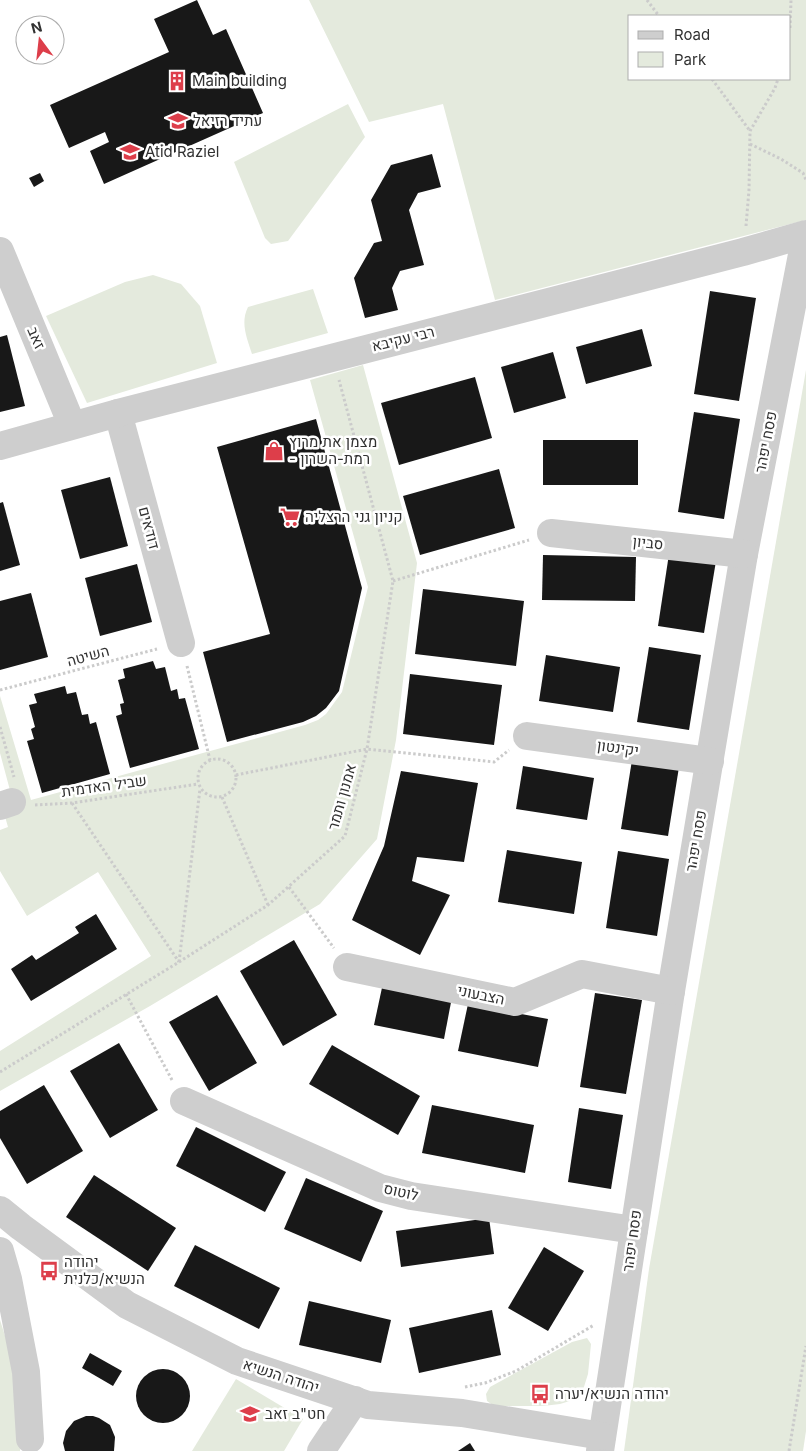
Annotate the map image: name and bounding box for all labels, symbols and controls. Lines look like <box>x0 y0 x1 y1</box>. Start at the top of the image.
north arrow <box>15 15 65 65</box>
legend <box>628 15 791 80</box>
text: N <box>29 17 44 37</box>
text: Road <box>674 25 710 44</box>
text: Park <box>674 50 707 69</box>
building icon: Main building <box>166 70 188 92</box>
place label: Main building <box>192 71 287 90</box>
school or university icon: עתיד רזיאל <box>167 110 189 132</box>
place label: עתיד רזיאל <box>193 111 262 130</box>
school or university icon: Atid Raziel <box>119 141 141 163</box>
place label: Atid Raziel <box>145 142 219 161</box>
street label: רבי עקיבא <box>369 322 436 355</box>
street label: זאב <box>23 324 50 352</box>
street label: פסח יפהר <box>750 409 781 474</box>
place label: מצמן את מרוץ - רמת-השרון <box>289 432 377 468</box>
shop icon: מצמן את מרוץ - רמת-השרון <box>263 440 285 462</box>
street label: דודאים <box>135 504 164 552</box>
supermarket icon: קניון גני הרצליה <box>279 506 301 528</box>
place label: קניון גני הרצליה <box>305 507 403 526</box>
street label: סביון <box>632 531 664 554</box>
street label: השיטה <box>64 641 111 670</box>
street label: יקינטון <box>596 735 640 760</box>
street label: אמנון ותמר <box>323 761 360 832</box>
street label: שביל האדמית <box>60 770 148 801</box>
street label: פסח יפהר <box>681 809 710 873</box>
street label: הצבעוני <box>456 980 507 1009</box>
street label: לוטוס <box>382 1178 421 1205</box>
street label: פסח יפהר <box>618 1209 645 1273</box>
place label: יהודה הנשיא/כלנית <box>64 1252 145 1288</box>
bus stop icon: יהודה הנשיא/כלנית <box>38 1260 60 1282</box>
street label: יהודה הנשיא <box>241 1354 322 1397</box>
bus stop icon: יהודה הנשיא/יערה <box>529 1383 551 1405</box>
place label: יהודה הנשיא/יערה <box>555 1384 669 1403</box>
school or university icon: חט"ב זאב <box>239 1403 261 1425</box>
place label: חט"ב זאב <box>265 1404 325 1423</box>

